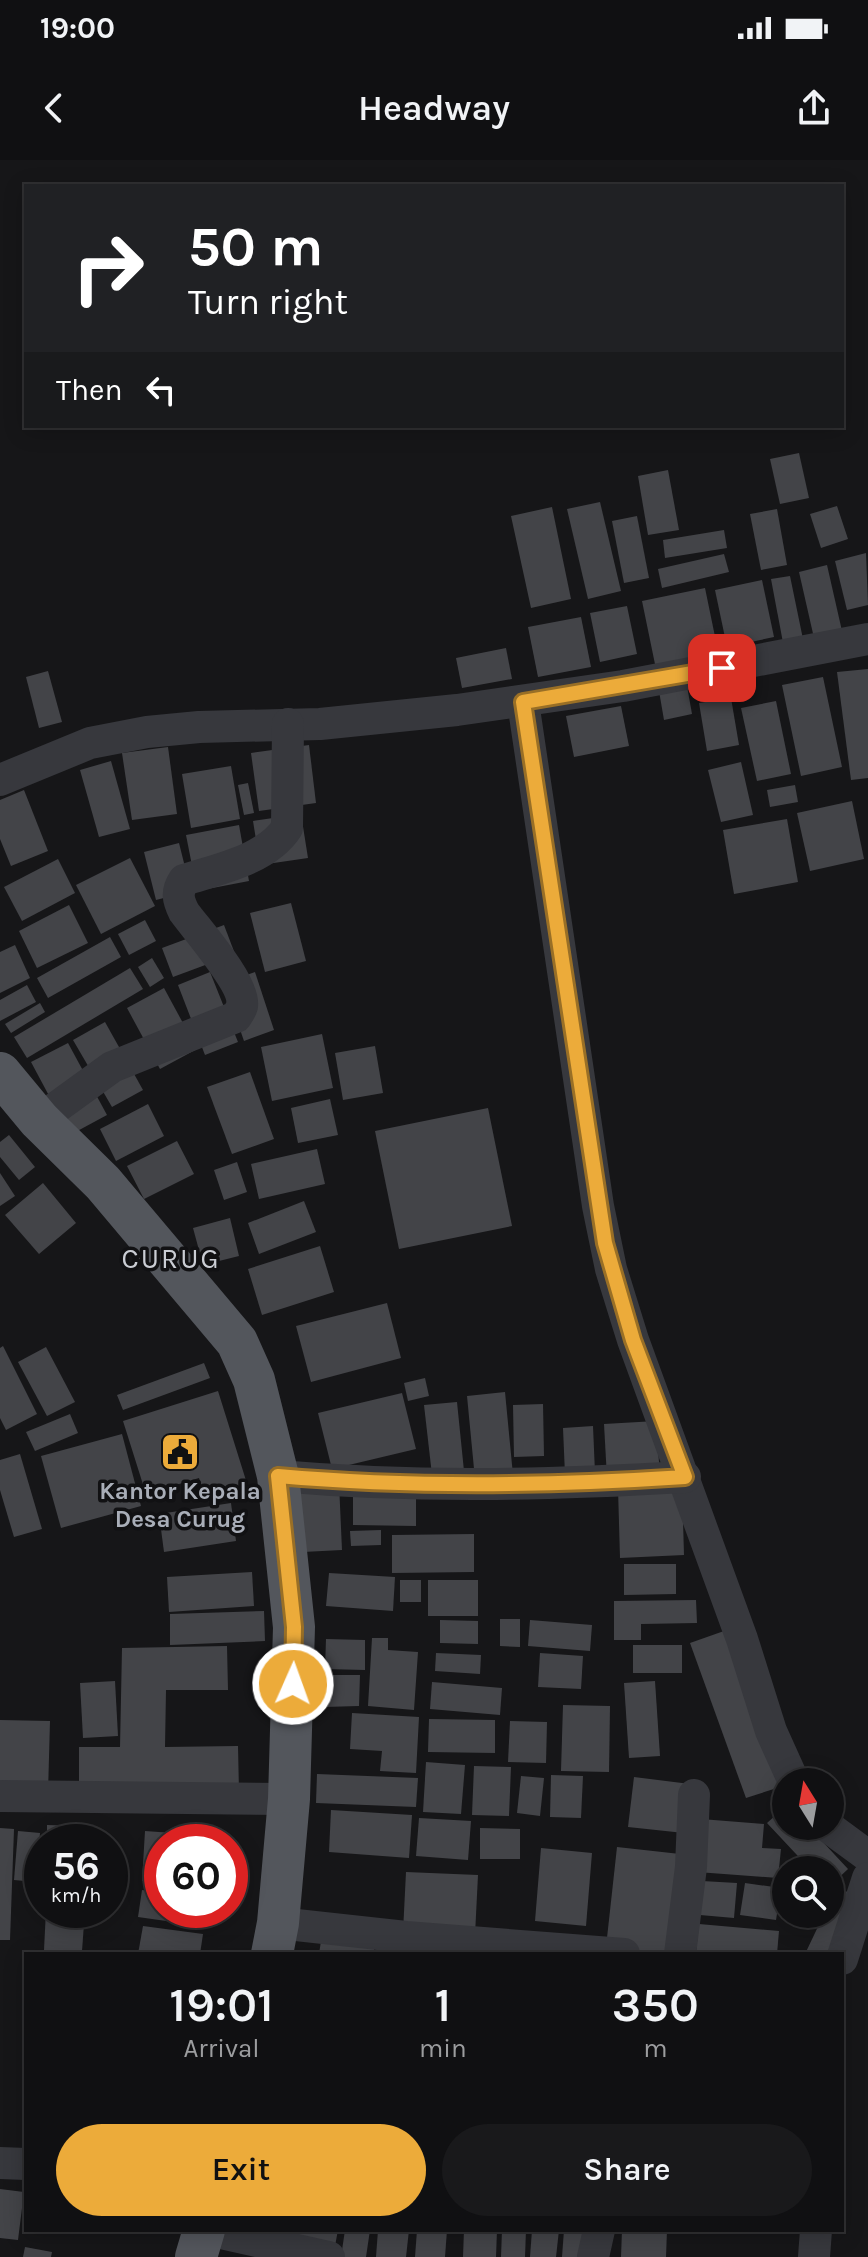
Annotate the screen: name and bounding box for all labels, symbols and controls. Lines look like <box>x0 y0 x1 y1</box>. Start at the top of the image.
text: 19:00 <box>40 10 115 46</box>
icon: back <box>32 86 76 130</box>
icon: share <box>792 86 836 130</box>
text: Headway <box>358 87 510 129</box>
text: 50 m <box>188 214 323 279</box>
icon: right <box>56 216 160 320</box>
text: Turn right <box>188 281 348 323</box>
icon: left <box>139 368 183 412</box>
text: Then <box>56 372 123 408</box>
pin <box>688 634 756 702</box>
icon: arrive <box>700 646 744 690</box>
district label: CURUG <box>122 1242 220 1275</box>
public building icon: Kantor Kepala Desa Curug <box>159 1431 201 1473</box>
place label: Kantor Kepala Desa Curug <box>99 1477 261 1533</box>
position arrow <box>251 1642 335 1726</box>
north arrow <box>772 1768 844 1840</box>
map controls <box>772 1768 844 1928</box>
speed limit sign: 60 <box>144 1824 248 1928</box>
text: 56 <box>52 1842 100 1889</box>
button: search <box>772 1856 844 1928</box>
text: km/h <box>51 1884 101 1907</box>
text: 19:01 <box>169 1977 274 2033</box>
text: 1 <box>434 1977 451 2033</box>
text: 350 <box>612 1977 699 2033</box>
text: Arrival <box>183 2033 260 2064</box>
text: min <box>419 2033 467 2064</box>
text: m <box>643 2033 668 2064</box>
button: Exit <box>56 2124 426 2216</box>
button: Share <box>442 2124 812 2216</box>

